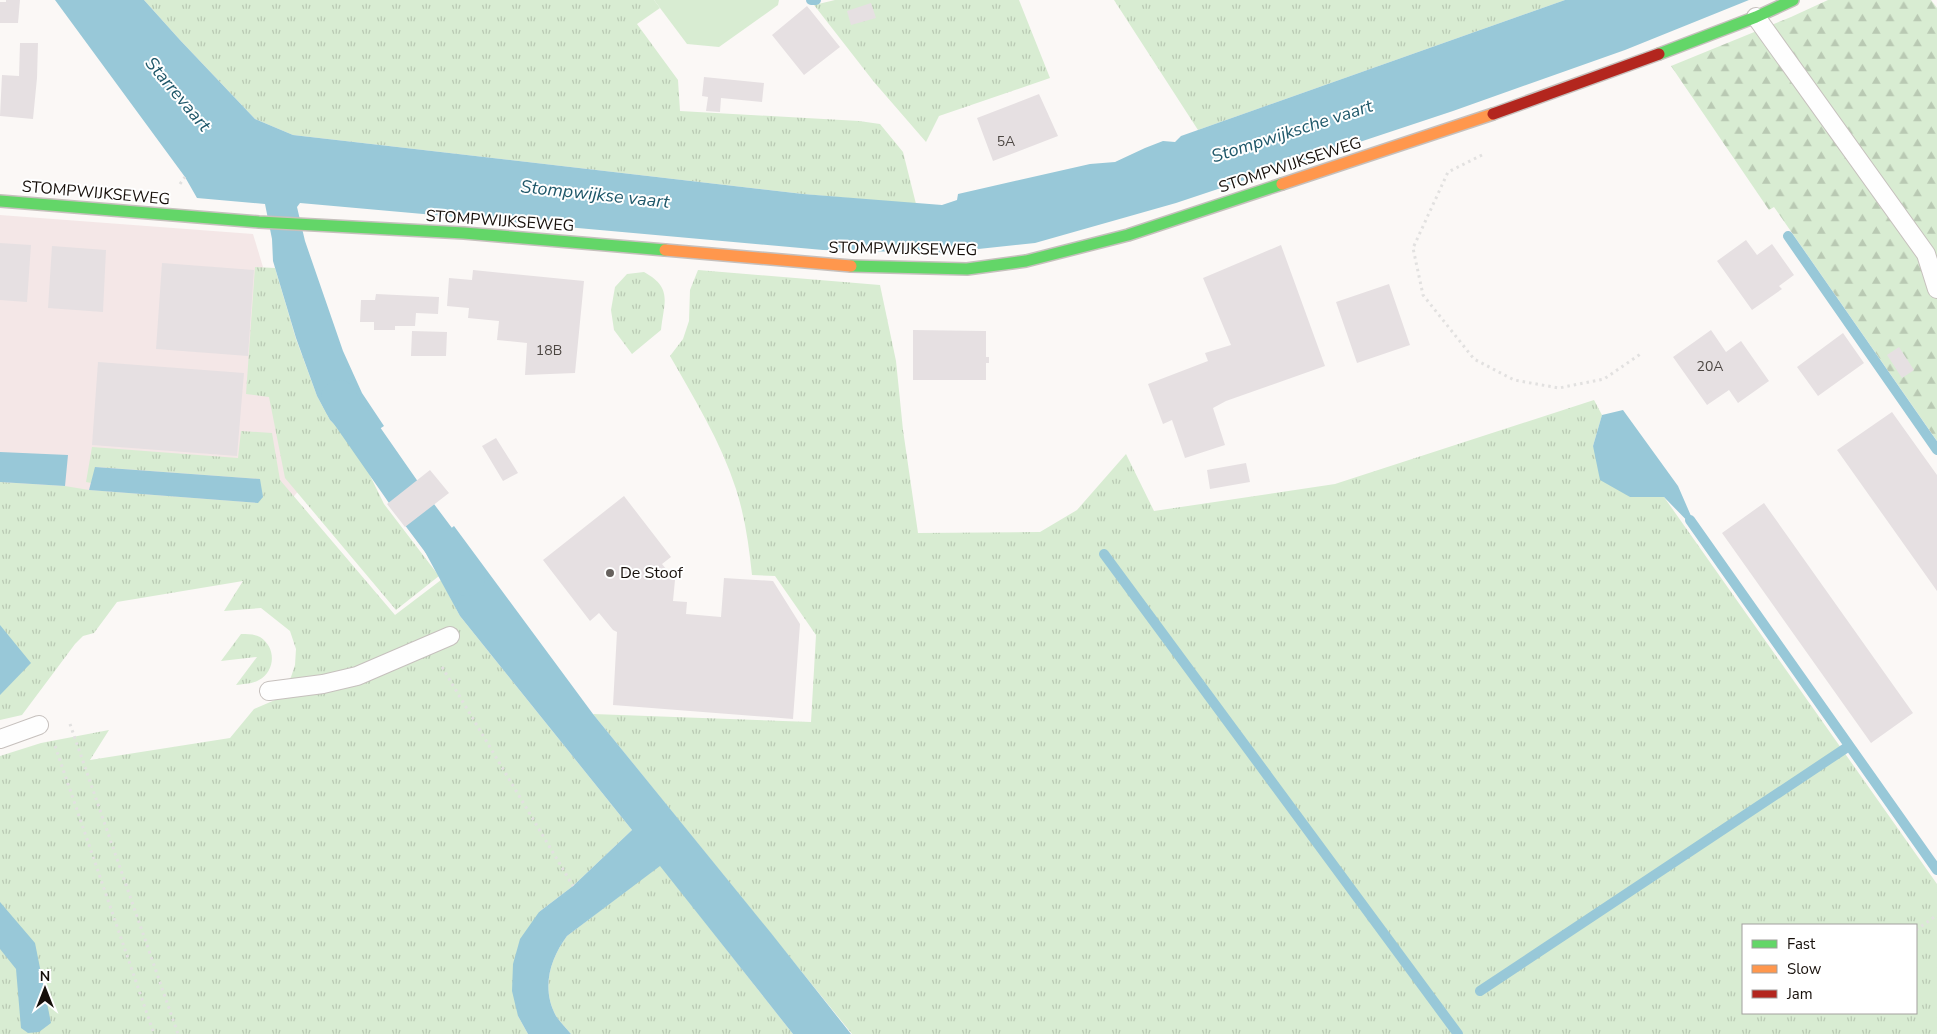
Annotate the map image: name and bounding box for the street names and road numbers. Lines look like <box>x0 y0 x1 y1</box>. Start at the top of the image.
street label: STOMPWIJKSEWEG <box>1216 132 1364 198</box>
street label: STOMPWIJKSEWEG <box>21 176 171 210</box>
street label: STOMPWIJKSEWEG <box>425 205 575 237</box>
street label: STOMPWIJKSEWEG <box>828 237 978 261</box>

